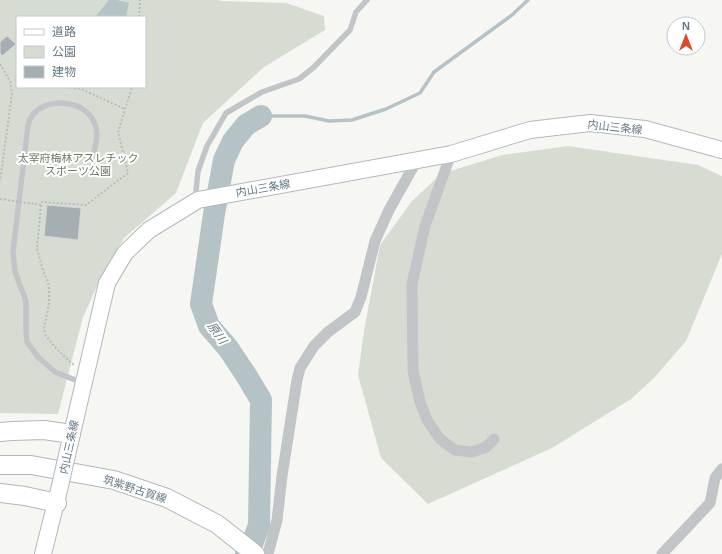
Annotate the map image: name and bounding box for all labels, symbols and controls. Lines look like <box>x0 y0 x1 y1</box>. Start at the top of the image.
legend <box>16 16 146 88</box>
north arrow <box>666 16 706 56</box>
text: N <box>682 20 690 32</box>
text: 道路 <box>52 25 76 39</box>
text: 公園 <box>52 45 76 59</box>
text: 建物 <box>52 65 76 79</box>
street label: 内山三条線 <box>587 118 643 136</box>
park label: 太宰府梅林アスレチック スポーツ公園 <box>18 152 139 177</box>
street label: 内山三条線 <box>235 177 291 199</box>
water label: 原川 <box>204 319 231 348</box>
street label: 内山三条線 <box>57 419 81 475</box>
street label: 筑紫野古賀線 <box>102 473 168 505</box>

